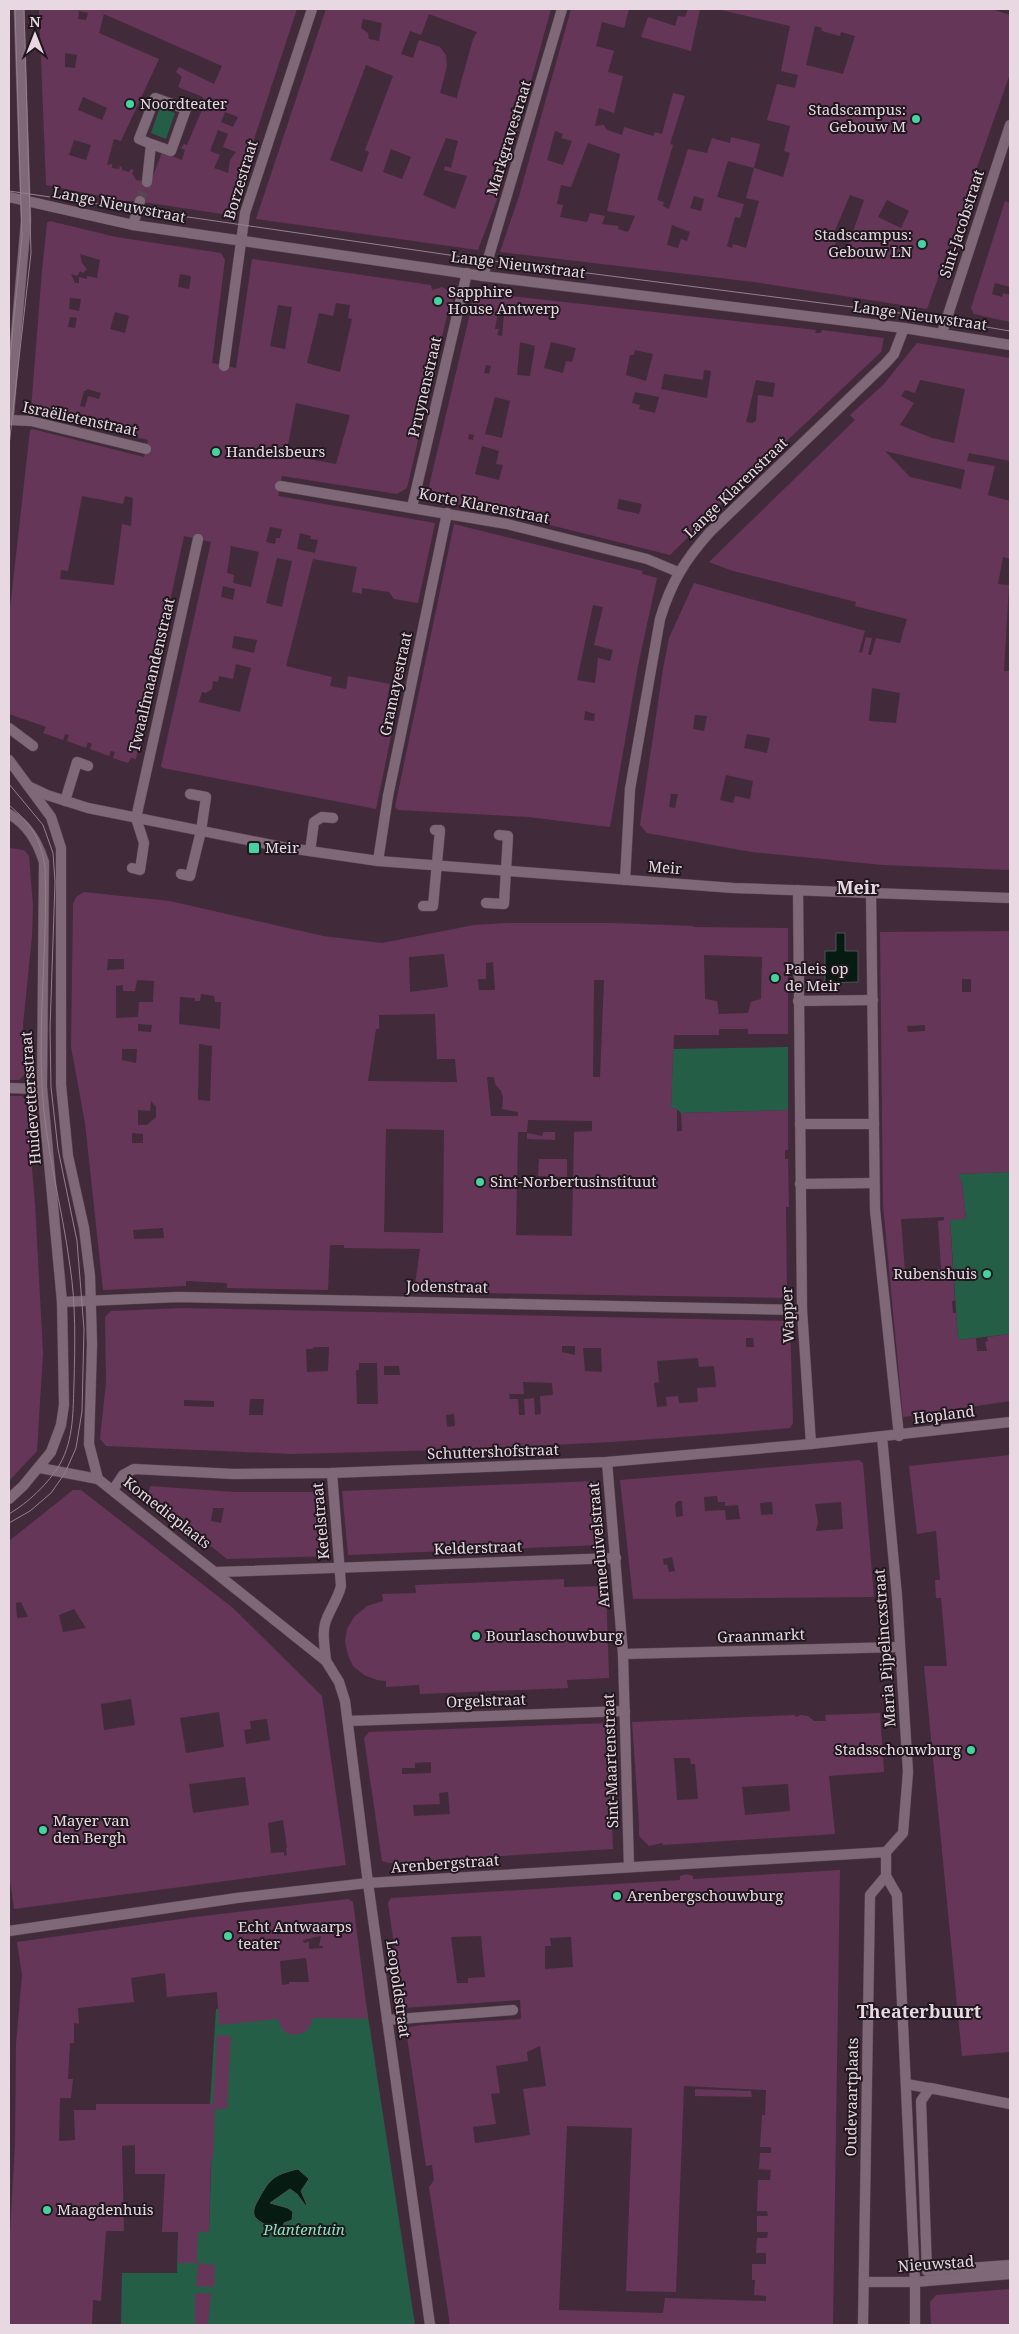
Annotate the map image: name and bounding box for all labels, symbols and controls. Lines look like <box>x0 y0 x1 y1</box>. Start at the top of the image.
north arrow <box>10 10 60 60</box>
text: N <box>29 12 41 31</box>
street label: Markgravestraat <box>481 78 535 198</box>
place label: Noordteater <box>140 93 227 113</box>
marker: Noordteater <box>124 98 136 110</box>
place label: Stadscampus: Gebouw M <box>808 99 906 136</box>
marker: Stadscampus: Gebouw M <box>910 113 922 125</box>
street label: Borzestraat <box>218 137 262 222</box>
street label: Sint-Jacobstraat <box>934 167 988 280</box>
street label: Lange Nieuwstraat <box>51 181 187 227</box>
place label: Stadscampus: Gebouw LN <box>814 224 913 261</box>
marker: Stadscampus: Gebouw LN <box>916 238 928 250</box>
street label: Lange Nieuwstraat <box>450 246 586 282</box>
place label: Sapphire House Antwerp <box>448 281 560 318</box>
marker: Sapphire House Antwerp <box>432 295 444 307</box>
street label: Lange Nieuwstraat <box>852 296 988 334</box>
street label: Pruynenstraat <box>403 335 445 439</box>
street label: Israëlietenstraat <box>21 396 139 440</box>
street label: Lange Klarenstraat <box>679 433 791 542</box>
place label: Handelsbeurs <box>226 441 325 461</box>
marker: Handelsbeurs <box>210 446 222 458</box>
street label: Korte Klarenstraat <box>417 483 551 527</box>
street label: Twaalfmaandenstraat <box>124 596 179 754</box>
street label: Gramayestraat <box>374 630 416 738</box>
place label: Meir <box>265 837 299 857</box>
marker: Meir <box>247 841 261 855</box>
street label: Meir <box>647 856 683 878</box>
district label: Meir <box>836 875 880 899</box>
place label: Paleis op de Meir <box>785 958 849 995</box>
marker: Paleis op de Meir <box>769 972 781 984</box>
street label: Huidevettersstraat <box>15 1031 45 1165</box>
place label: Sint-Norbertusinstituut <box>490 1171 657 1191</box>
marker: Sint-Norbertusinstituut <box>474 1176 486 1188</box>
place label: Rubenshuis <box>893 1263 977 1283</box>
marker: Rubenshuis <box>981 1268 993 1280</box>
street label: Jodenstraat <box>405 1275 488 1297</box>
street label: Wapper <box>776 1286 798 1344</box>
street label: Hopland <box>912 1400 976 1428</box>
street label: Schuttershofstraat <box>427 1439 559 1463</box>
street label: Komedieplaats <box>120 1472 216 1553</box>
street label: Ketelstraat <box>307 1482 333 1560</box>
street label: Armeduivelstraat <box>583 1482 613 1609</box>
street label: Kelderstraat <box>434 1535 522 1559</box>
street label: Maria Pijpelincxstraat <box>868 1568 900 1728</box>
street label: Graanmarkt <box>717 1623 805 1647</box>
place label: Bourlaschouwburg <box>486 1625 623 1645</box>
marker: Bourlaschouwburg <box>470 1630 482 1642</box>
street label: Orgelstraat <box>446 1689 526 1711</box>
street label: Sint-Maartenstraat <box>598 1693 622 1829</box>
place label: Stadsschouwburg <box>834 1739 961 1759</box>
marker: Stadsschouwburg <box>965 1744 977 1756</box>
place label: Mayer van den Bergh <box>53 1810 130 1847</box>
marker: Mayer van den Bergh <box>37 1824 49 1836</box>
street label: Arenbergstraat <box>390 1849 500 1877</box>
place label: Arenbergschouwburg <box>627 1885 783 1905</box>
marker: Arenbergschouwburg <box>611 1890 623 1902</box>
place label: Echt Antwaarps teater <box>238 1916 352 1953</box>
marker: Echt Antwaarps teater <box>222 1930 234 1942</box>
street label: Leopoldstraat <box>382 1939 416 2039</box>
district label: Theaterbuurt <box>857 1999 981 2023</box>
street label: Oudevaartplaats <box>840 2037 862 2156</box>
place label: Maagdenhuis <box>57 2199 154 2219</box>
marker: Maagdenhuis <box>41 2204 53 2216</box>
park label: Plantentuin <box>262 2219 345 2239</box>
street label: Nieuwstad <box>897 2250 975 2276</box>

